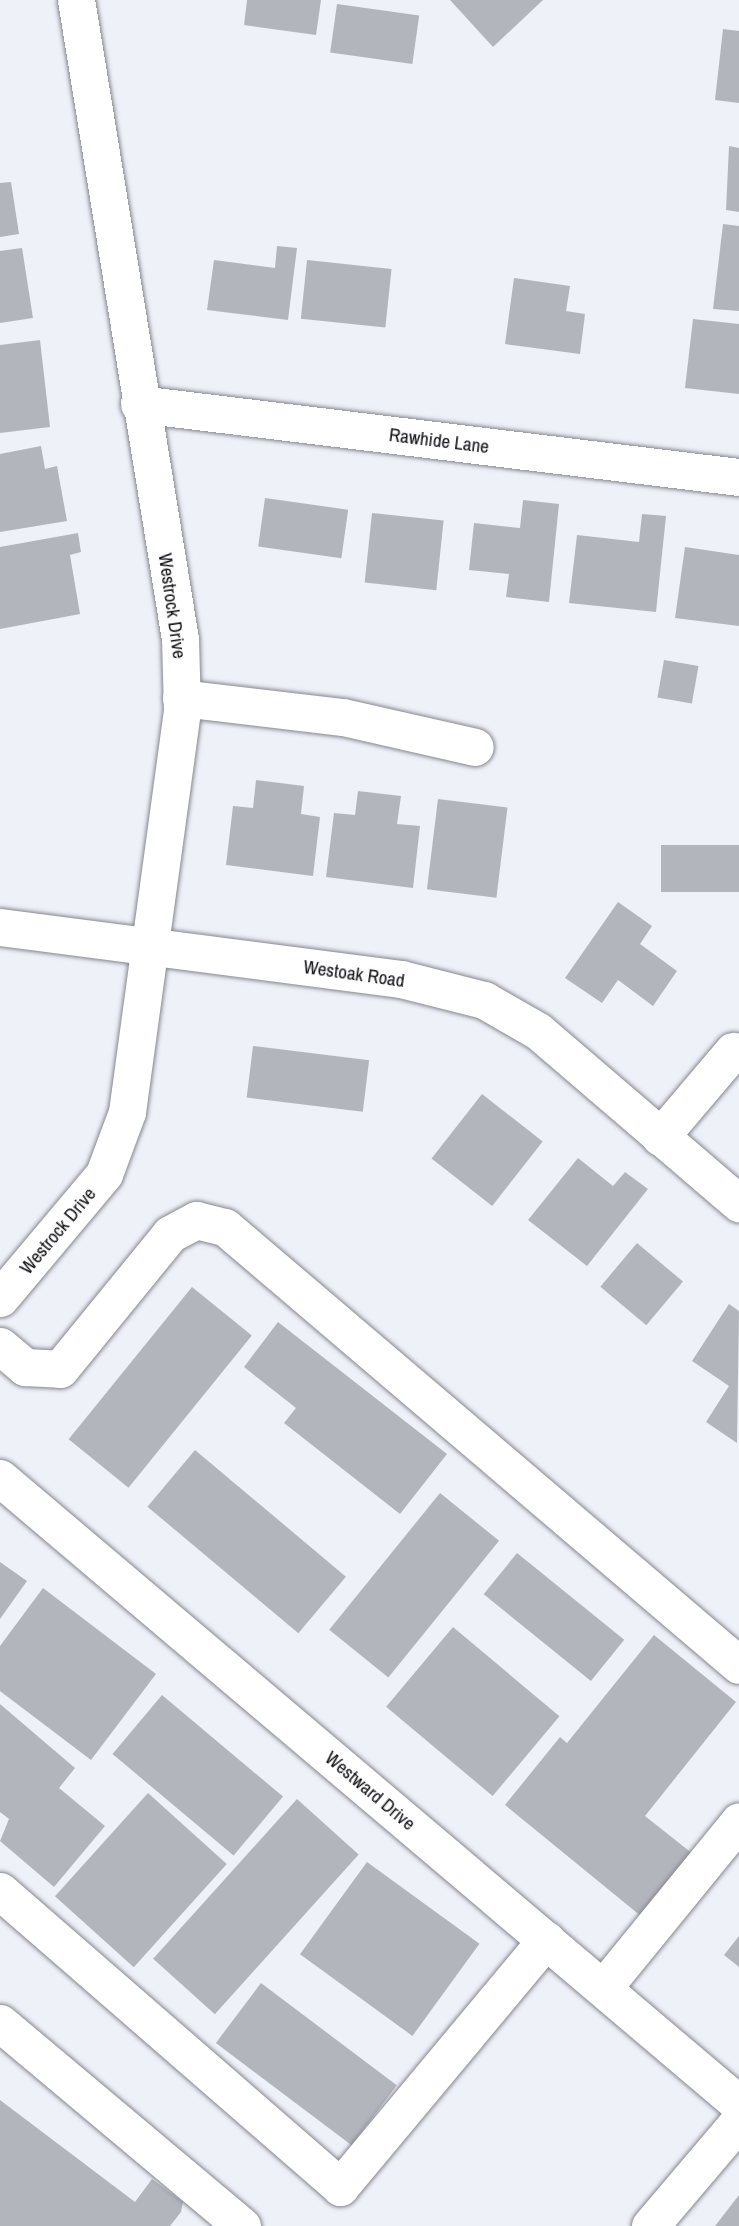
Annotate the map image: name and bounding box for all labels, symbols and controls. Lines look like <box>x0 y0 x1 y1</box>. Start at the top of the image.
street label: Rawhide Lane <box>388 424 490 458</box>
street label: Westrock Drive <box>153 552 191 660</box>
street label: Westoak Road <box>302 956 406 992</box>
street label: Westrock Drive <box>15 1183 101 1279</box>
street label: Westward Drive <box>320 1747 420 1835</box>

